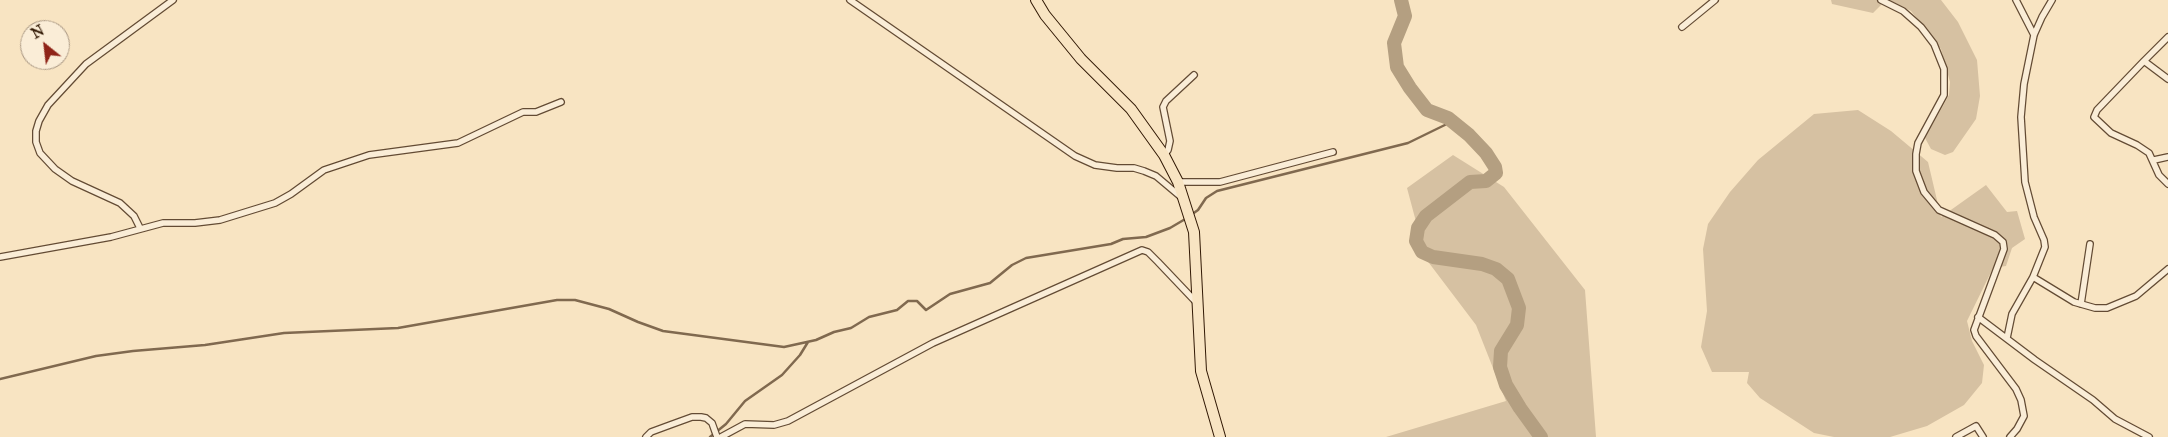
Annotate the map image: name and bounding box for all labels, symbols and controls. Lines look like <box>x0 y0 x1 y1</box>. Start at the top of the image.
north arrow <box>20 20 70 70</box>
text: N <box>29 22 47 43</box>

